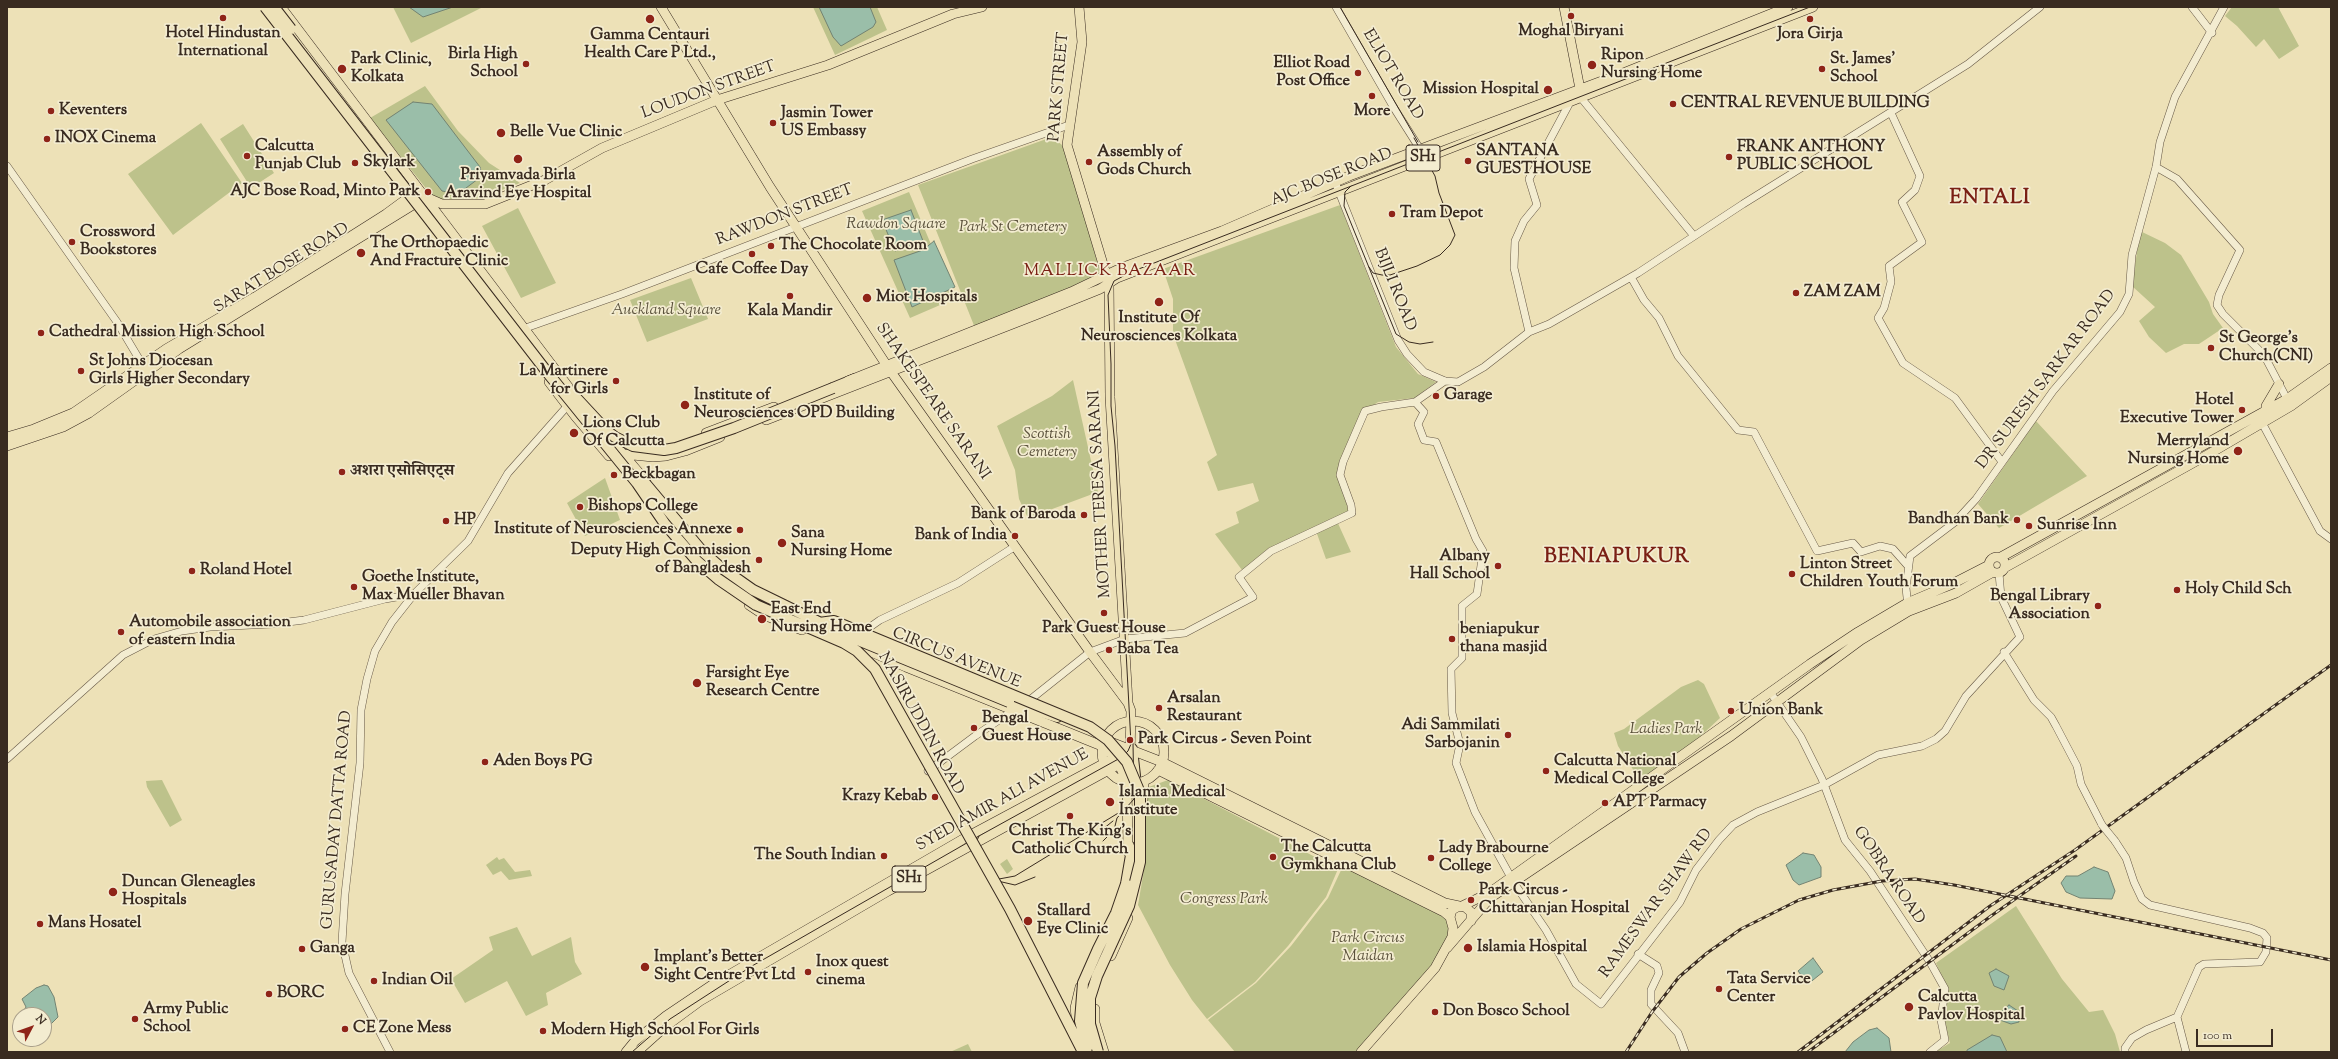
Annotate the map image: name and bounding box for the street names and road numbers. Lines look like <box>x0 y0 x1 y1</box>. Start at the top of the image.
street label: ELIOT ROAD <box>1357 26 1427 124</box>
street label: PARK STREET <box>1046 31 1074 143</box>
street label: LOUDON STREET <box>639 58 779 124</box>
street label: AJC BOSE ROAD <box>1268 145 1396 211</box>
road number: SH1 <box>1406 145 1440 171</box>
street label: RAWDON STREET <box>714 181 856 251</box>
street label: SARAT BOSE ROAD <box>211 220 353 318</box>
street label: BIJLI ROAD <box>1369 246 1419 334</box>
street label: DR SURESH SARKAR ROAD <box>1973 287 2121 473</box>
street label: SHAKESPEARE SARANI <box>871 320 993 484</box>
street label: MOTHER TERESA SARANI <box>1086 389 1116 599</box>
street label: CIRCUS AVENUE <box>889 624 1023 694</box>
street label: NASIRUDDIN ROAD <box>873 649 967 799</box>
street label: GURUSADAY DATTA ROAD <box>319 710 357 930</box>
street label: SYED AMIR ALI AVENUE <box>913 745 1093 857</box>
street label: GOBRA ROAD <box>1848 823 1928 929</box>
street label: RAMESWAR SHAW RD <box>1596 826 1718 982</box>
road number: SH1 <box>892 866 926 892</box>

